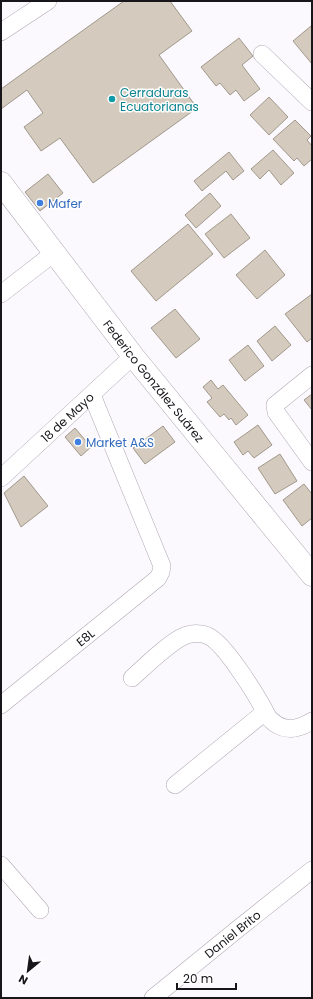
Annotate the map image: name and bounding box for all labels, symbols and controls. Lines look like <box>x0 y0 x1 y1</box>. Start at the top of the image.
place label: Cerraduras Ecuatorianas <box>120 84 199 115</box>
marker: Cerraduras Ecuatorianas <box>107 94 117 104</box>
place label: Mafer <box>48 195 83 212</box>
marker: Mafer <box>35 198 45 208</box>
street label: Federico González Suárez <box>100 316 208 445</box>
street label: 18 de Mayo <box>37 388 97 446</box>
place label: Market A&S <box>86 434 154 451</box>
marker: Market A&S <box>73 437 83 447</box>
street label: E8L <box>72 625 98 650</box>
street label: Daniel Brito <box>200 906 264 962</box>
north arrow <box>8 951 48 991</box>
scale bar <box>177 965 236 991</box>
text: 20 m <box>183 970 213 987</box>
text: N <box>16 971 31 989</box>

